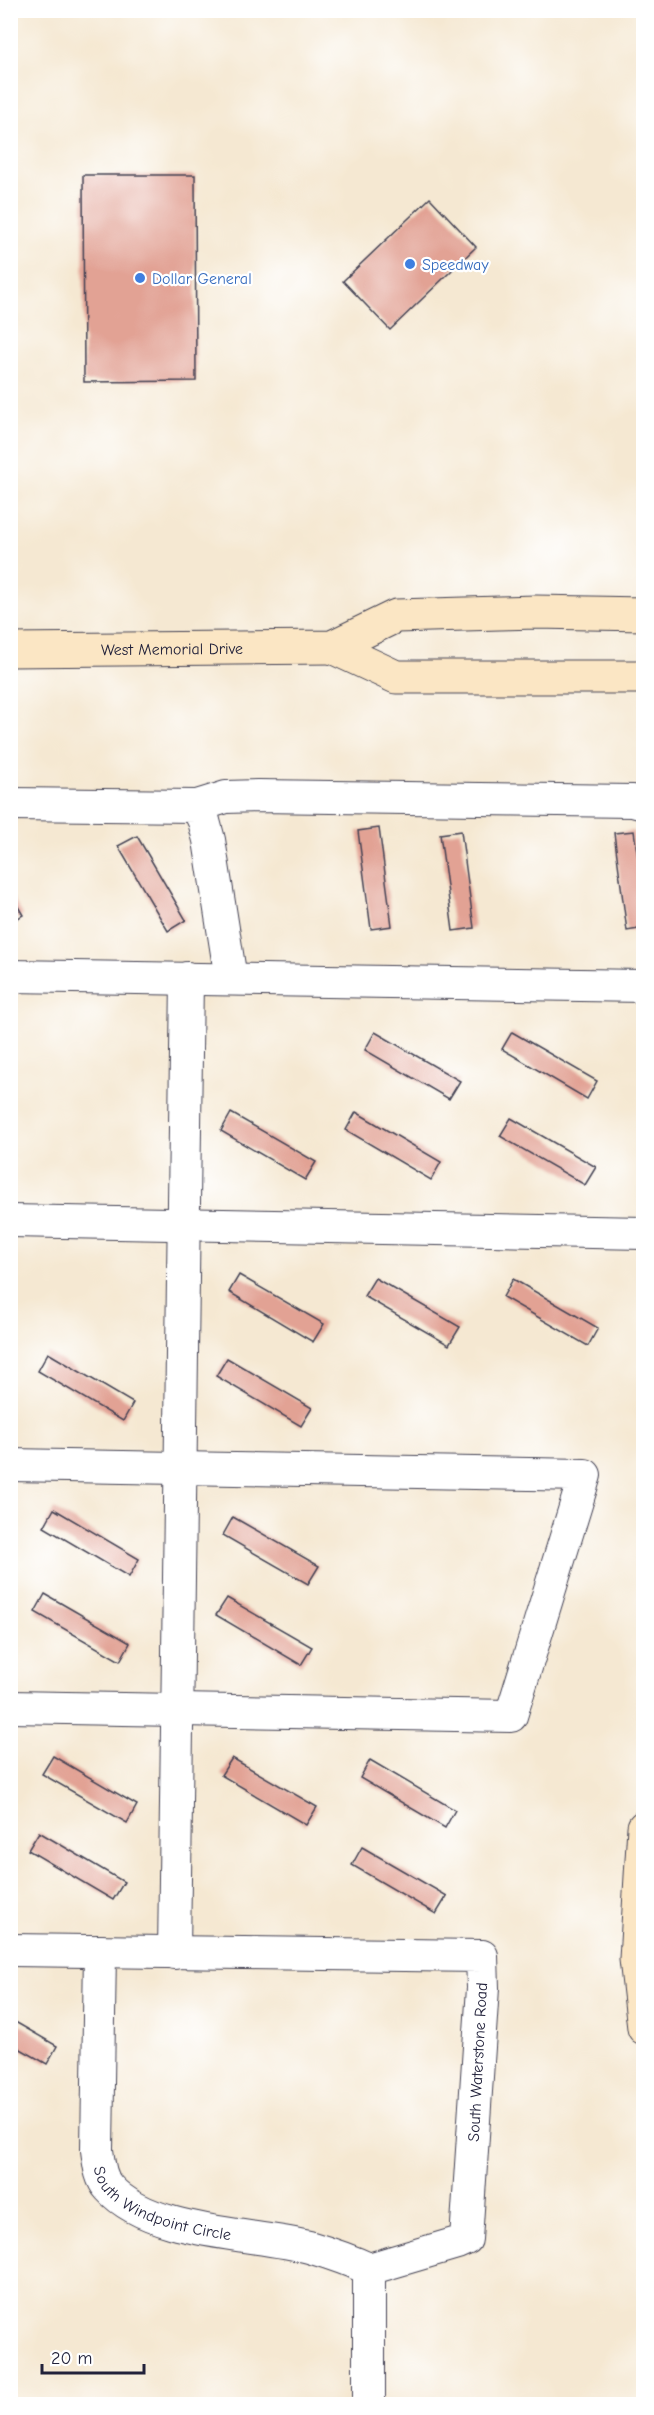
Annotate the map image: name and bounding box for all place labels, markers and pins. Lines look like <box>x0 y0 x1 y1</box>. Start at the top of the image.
place label: Speedway <box>422 256 489 274</box>
marker: Speedway <box>403 257 417 271</box>
place label: Dollar General <box>152 270 252 288</box>
marker: Dollar General <box>133 271 147 285</box>

